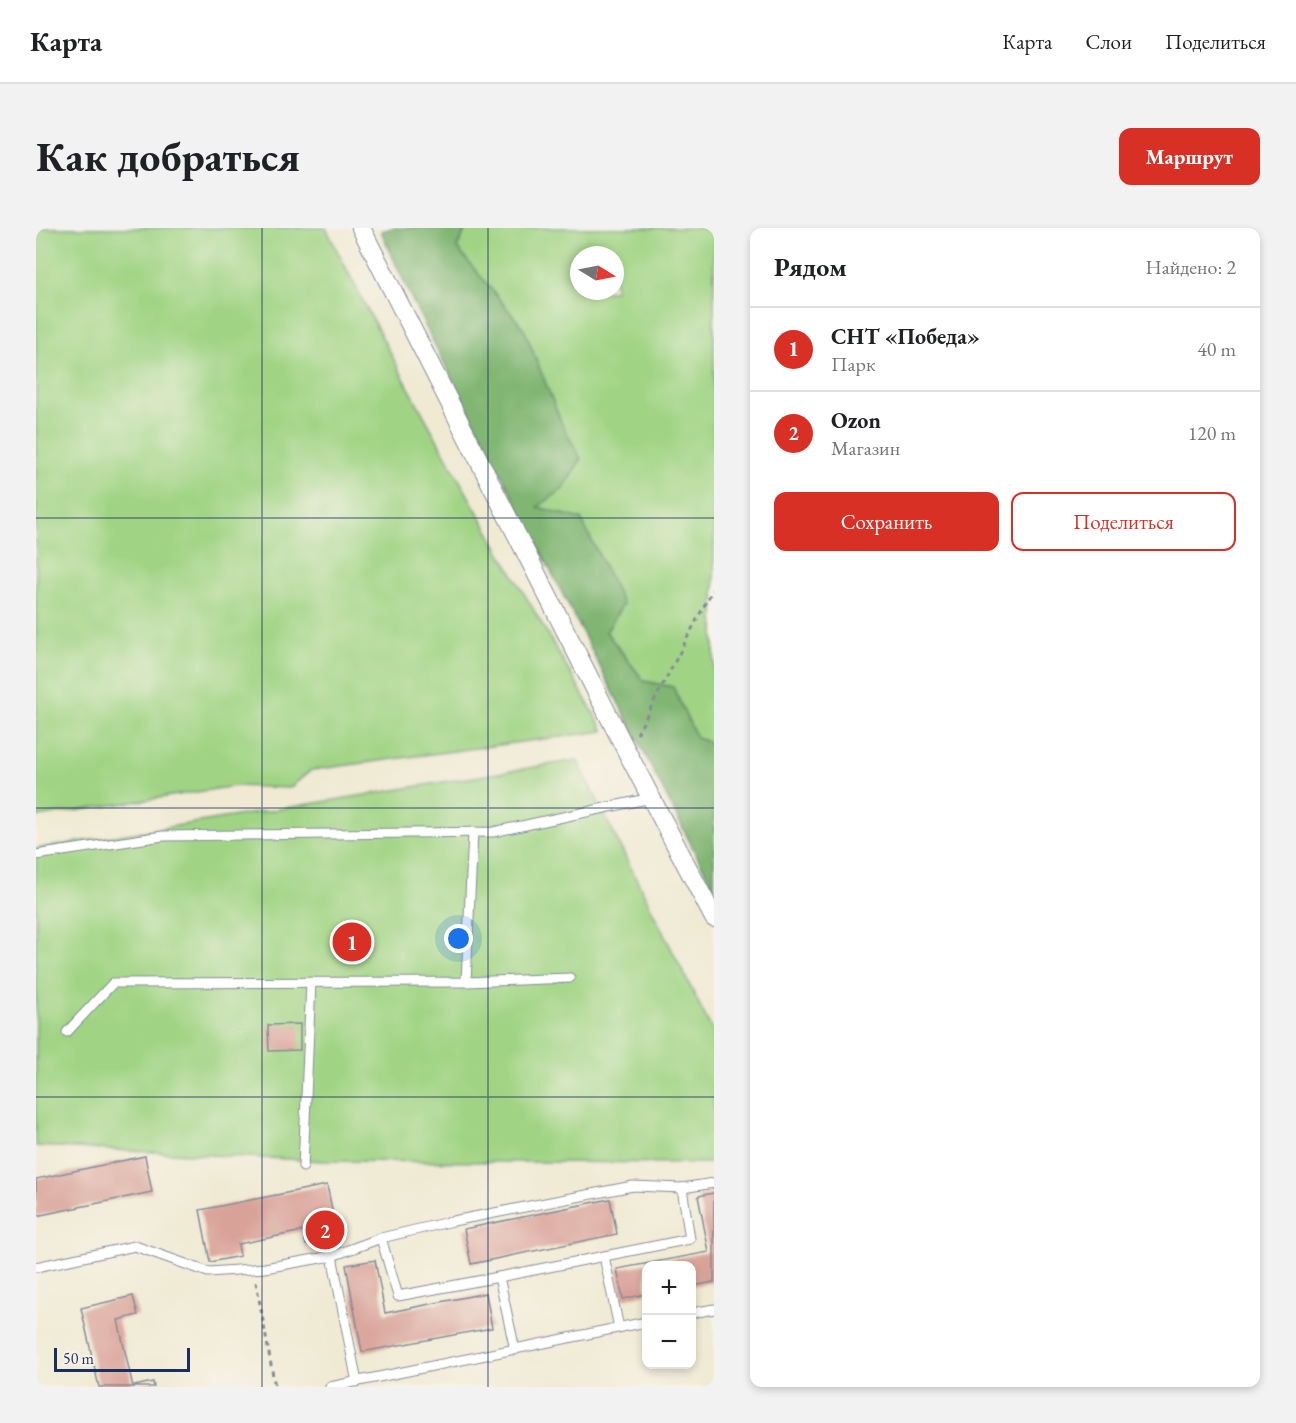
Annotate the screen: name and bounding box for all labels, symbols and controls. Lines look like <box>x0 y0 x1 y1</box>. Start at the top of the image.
text: Карта <box>30 23 102 59</box>
text: Карта <box>1002 28 1052 55</box>
text: Слои <box>1085 28 1132 55</box>
text: Поделиться <box>1165 28 1266 55</box>
button: Маршрут <box>1119 128 1260 185</box>
text: Как добраться <box>36 129 300 184</box>
north arrow <box>570 246 624 300</box>
text: Рядом <box>774 250 847 284</box>
text: Найдено: 2 <box>1145 254 1236 280</box>
text: СНТ «Победа» <box>831 322 980 351</box>
text: 1 <box>788 336 799 362</box>
text: 40 m <box>1197 336 1236 362</box>
text: Парк <box>831 351 875 377</box>
text: Ozon <box>831 406 881 435</box>
text: 2 <box>788 420 799 446</box>
text: 120 m <box>1188 420 1236 446</box>
text: Магазин <box>831 435 900 461</box>
button: Сохранить <box>774 492 999 551</box>
button: Поделиться <box>1011 492 1236 551</box>
pin: 1 <box>332 920 372 964</box>
your location <box>444 924 473 953</box>
pin: 2 <box>306 1208 344 1252</box>
map controls <box>642 1261 696 1369</box>
button: + <box>642 1261 696 1315</box>
button: − <box>642 1315 696 1369</box>
scale bar <box>54 1345 190 1372</box>
text: 50 m <box>63 1348 94 1369</box>

